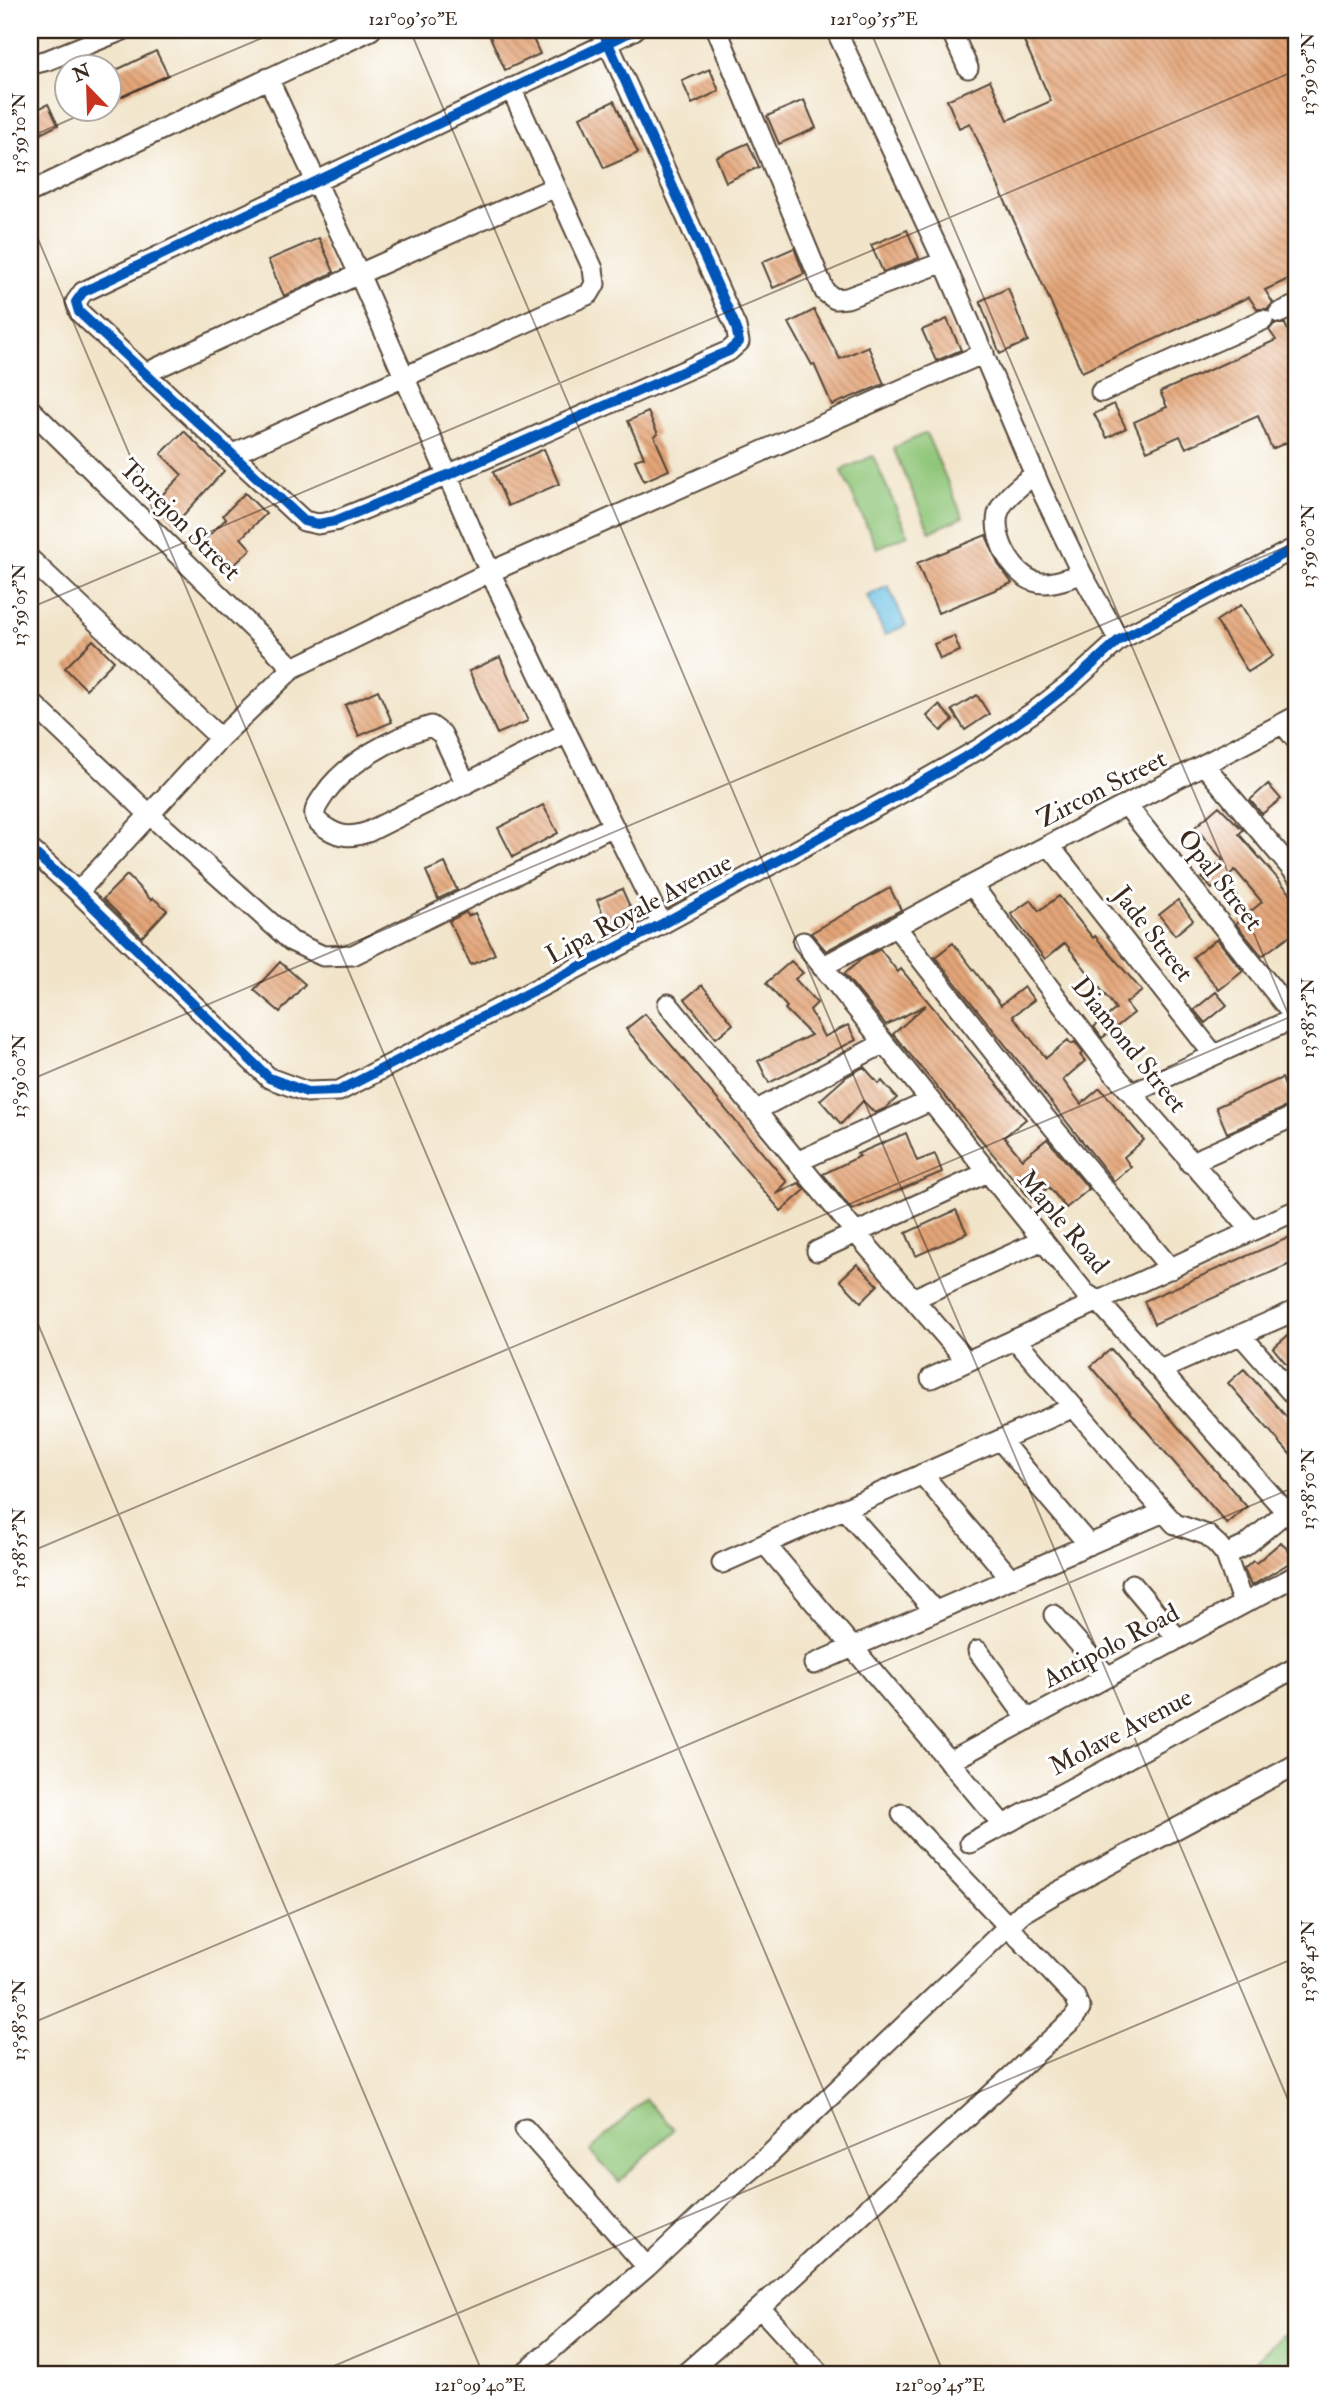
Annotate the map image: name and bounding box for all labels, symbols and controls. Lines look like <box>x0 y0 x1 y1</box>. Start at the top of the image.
text: 121°09'50"E <box>368 8 458 31</box>
text: 121°09'55"E <box>830 8 918 31</box>
text: 13°59'05"N <box>1297 33 1320 115</box>
north arrow <box>52 52 122 122</box>
text: N <box>68 59 95 88</box>
text: 13°59'10"N <box>8 93 31 173</box>
street label: Torrejon Street <box>113 453 247 587</box>
text: 13°59'00"N <box>1297 504 1320 588</box>
text: 13°59'05"N <box>8 564 31 646</box>
street label: Zircon Street <box>1032 743 1172 835</box>
street label: Opal Street <box>1170 823 1269 938</box>
street label: Lipa Royale Avenue <box>541 846 738 972</box>
street label: Jade Street <box>1105 879 1200 988</box>
street label: Diamond Street <box>1064 971 1194 1119</box>
text: 13°58'55"N <box>1297 978 1320 1058</box>
text: 13°59'00"N <box>8 1034 31 1118</box>
street label: Maple Road <box>1010 1163 1116 1281</box>
text: 13°58'50"N <box>1297 1448 1320 1530</box>
text: 13°58'55"N <box>8 1508 31 1588</box>
street label: Antipolo Road <box>1037 1597 1185 1697</box>
street label: Molave Avenue <box>1044 1681 1198 1783</box>
text: 13°58'45"N <box>1297 1920 1320 2002</box>
text: 13°58'50"N <box>8 1979 31 2061</box>
text: 121°09'40"E <box>434 2374 526 2397</box>
text: 121°09'45"E <box>895 2374 985 2397</box>

